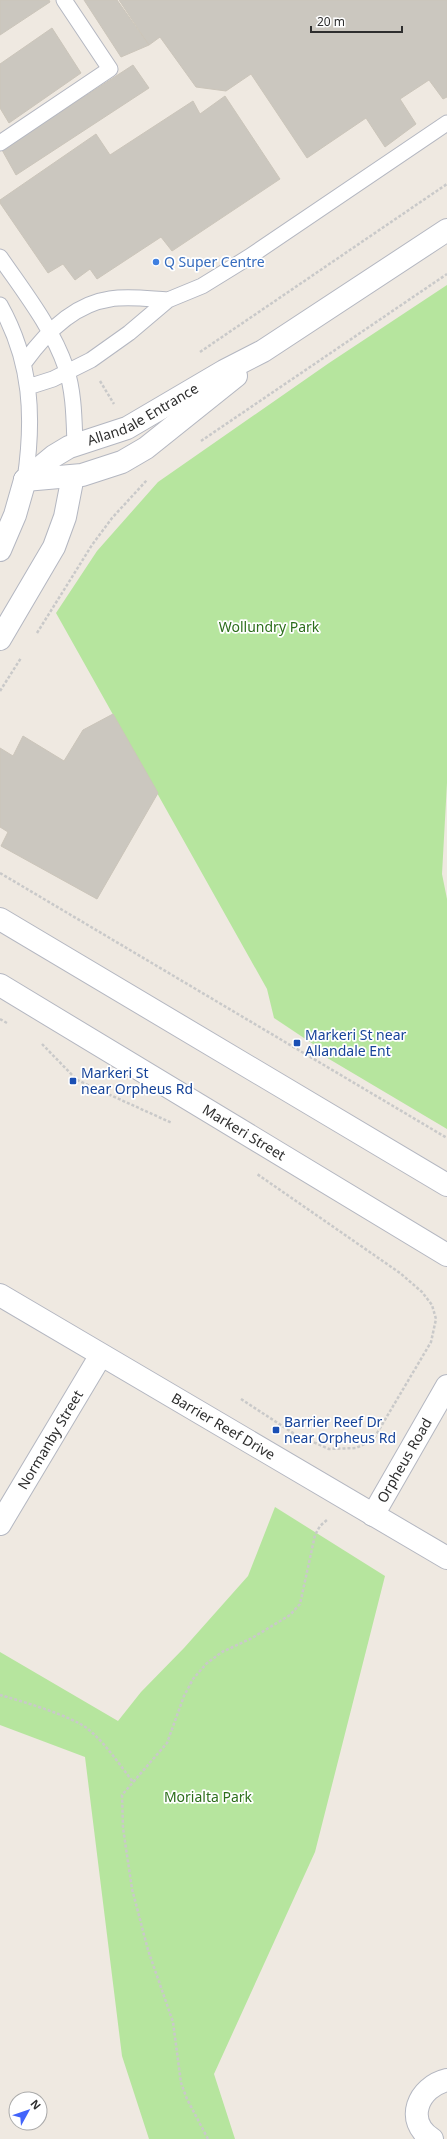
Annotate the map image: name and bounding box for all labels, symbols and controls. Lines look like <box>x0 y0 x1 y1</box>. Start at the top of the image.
scale bar <box>311 8 402 34</box>
text: 20 m <box>317 13 345 30</box>
place label: Q Super Centre <box>164 252 265 271</box>
marker: Q Super Centre <box>151 257 161 267</box>
street label: Allandale Entrance <box>84 378 202 449</box>
park label: Wollundry Park <box>219 617 320 636</box>
place label: Markeri St near Allandale Ent <box>305 1025 407 1060</box>
marker: Markeri St near Allandale Ent <box>292 1038 302 1048</box>
place label: Markeri St near Orpheus Rd <box>81 1063 193 1098</box>
marker: Markeri St near Orpheus Rd <box>68 1076 78 1086</box>
street label: Markeri Street <box>199 1100 289 1164</box>
street label: Normanby Street <box>13 1386 87 1493</box>
street label: Barrier Reef Drive <box>168 1388 279 1464</box>
place label: Barrier Reef Dr near Orpheus Rd <box>284 1412 396 1447</box>
street label: Orpheus Road <box>372 1414 436 1506</box>
marker: Barrier Reef Dr near Orpheus Rd <box>271 1425 281 1435</box>
park label: Morialta Park <box>164 1787 253 1806</box>
north arrow <box>8 2091 48 2131</box>
text: N <box>27 2096 45 2113</box>

